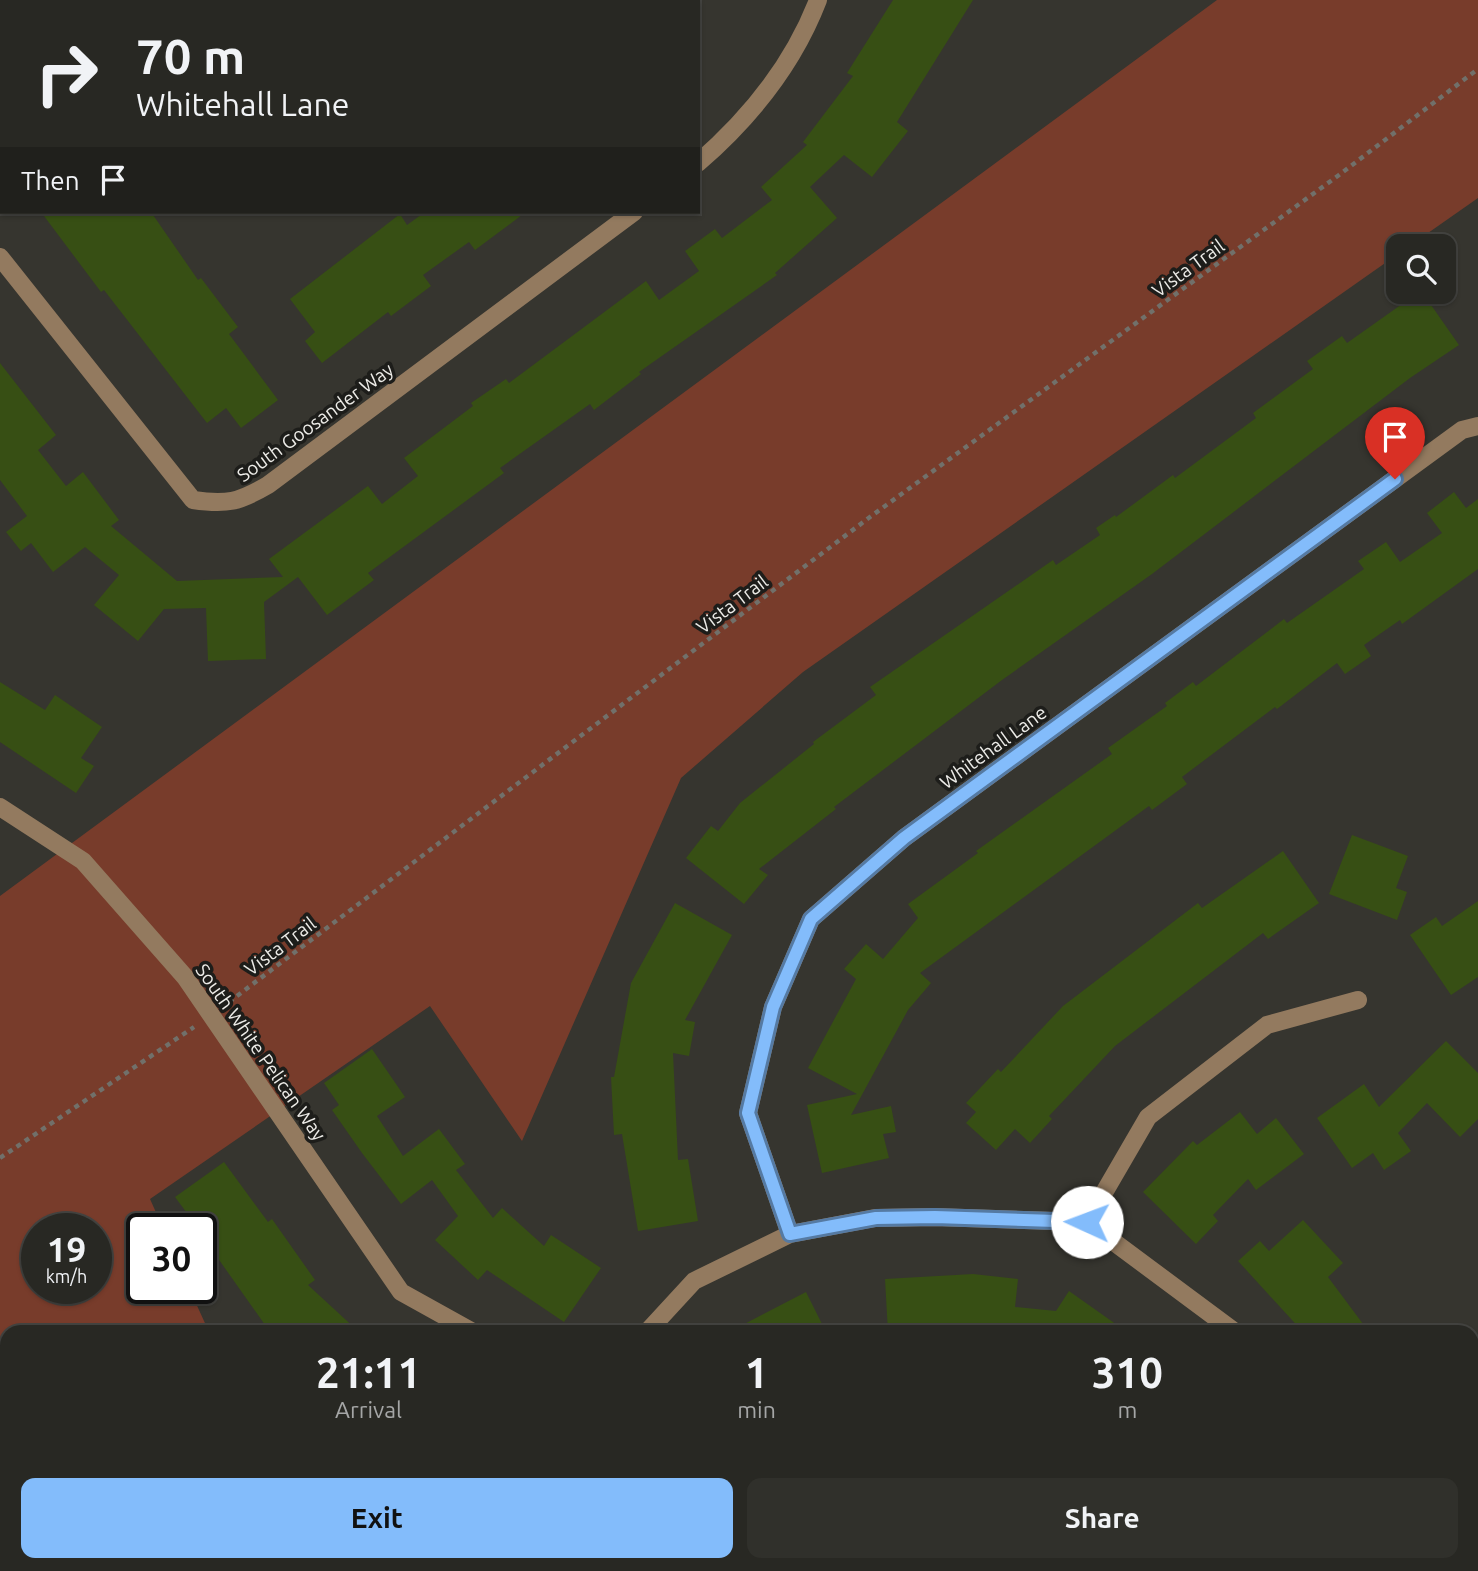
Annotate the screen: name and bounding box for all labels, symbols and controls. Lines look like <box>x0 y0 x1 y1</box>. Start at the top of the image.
icon: right <box>21 28 112 119</box>
text: 70 m <box>136 28 245 83</box>
text: Whitehall Lane <box>136 86 349 122</box>
icon: arrive <box>94 161 132 199</box>
text: Then <box>21 166 80 195</box>
map controls <box>1386 234 1456 304</box>
button: search <box>1386 234 1456 304</box>
street label: Vista Trail <box>1148 235 1228 301</box>
street label: South Goosander Way <box>233 358 397 486</box>
pin <box>1365 407 1425 479</box>
icon: arrive <box>1376 418 1414 456</box>
street label: Vista Trail <box>692 570 772 638</box>
street label: Whitehall Lane <box>935 701 1051 793</box>
street label: Vista Trail <box>240 912 320 980</box>
street label: South White Pelican Way <box>192 959 330 1145</box>
position arrow <box>1050 1185 1124 1259</box>
speed limit sign: 30 <box>126 1213 217 1304</box>
text: 19 <box>47 1229 86 1269</box>
text: km/h <box>46 1266 87 1286</box>
text: 21:11 <box>316 1349 421 1396</box>
text: 1 <box>745 1349 768 1396</box>
text: 310 <box>1092 1349 1163 1396</box>
text: Arrival <box>335 1397 402 1422</box>
text: min <box>737 1397 776 1422</box>
text: m <box>1117 1397 1137 1422</box>
button: Exit <box>21 1478 733 1558</box>
button: Share <box>747 1478 1458 1558</box>

